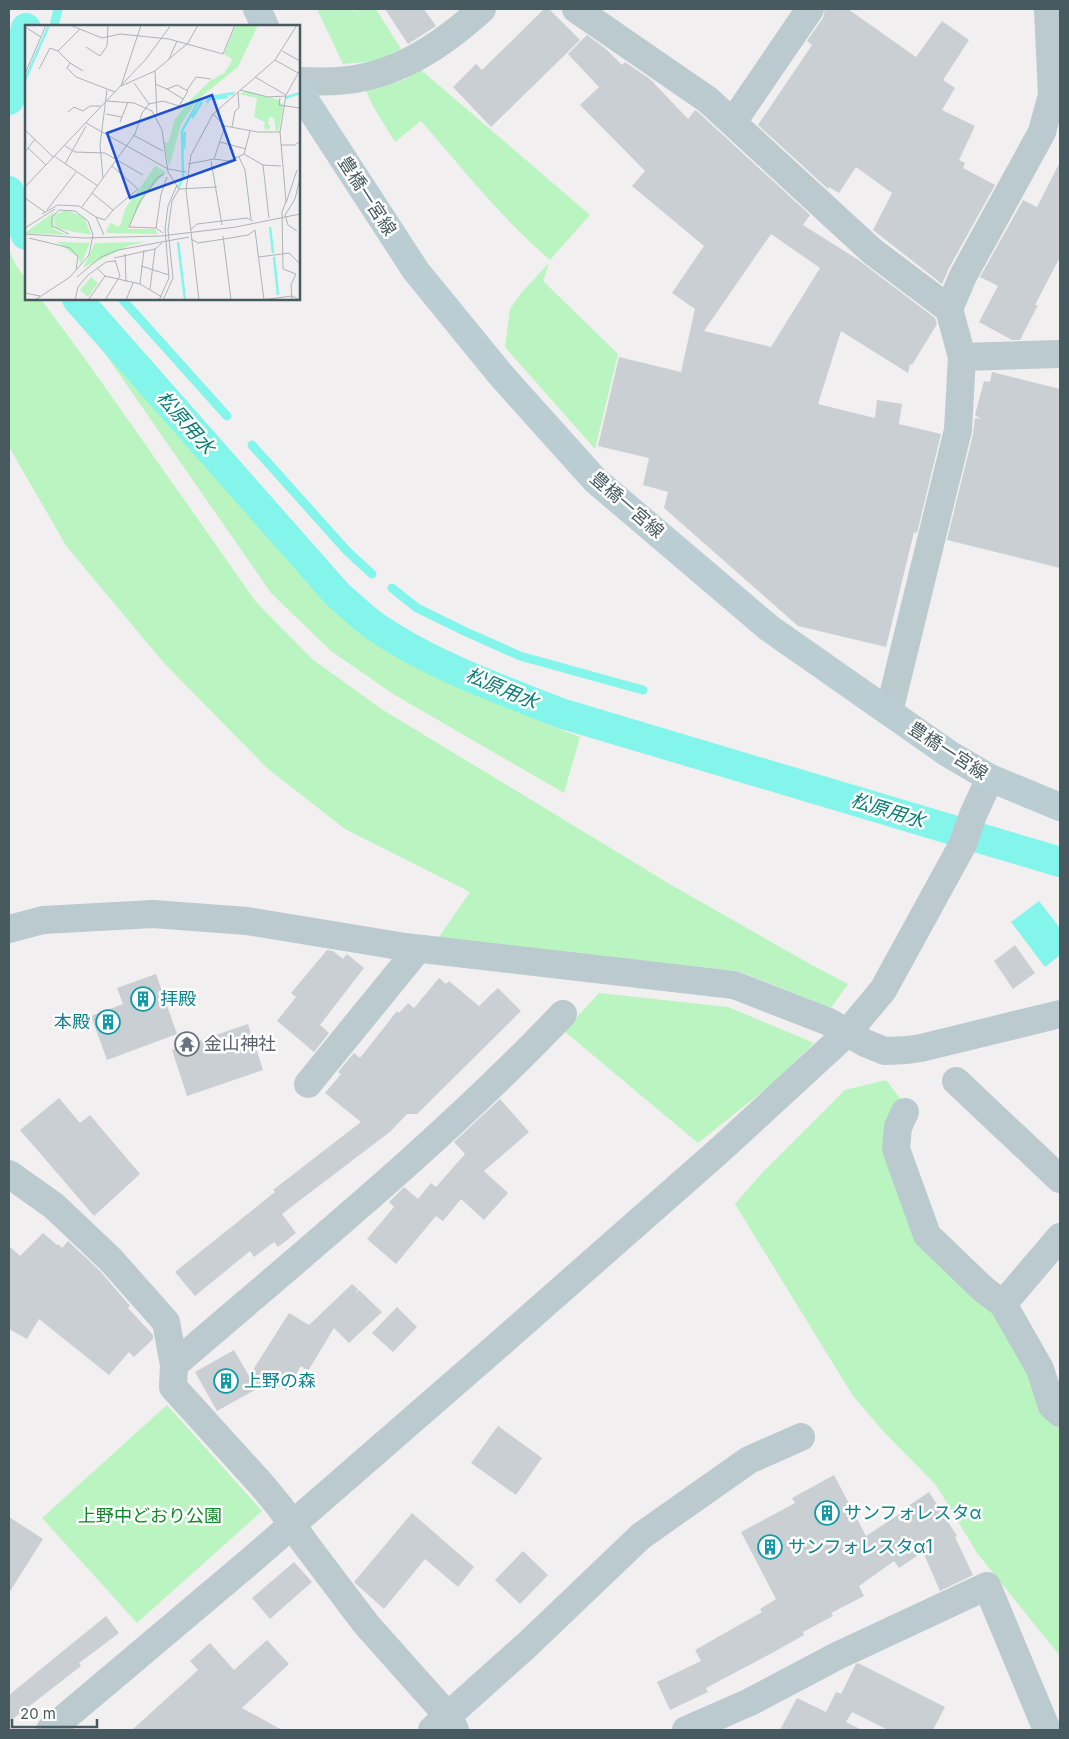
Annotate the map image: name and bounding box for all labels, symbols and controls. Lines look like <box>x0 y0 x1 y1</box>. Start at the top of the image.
inset map <box>25 25 300 300</box>
street label: 豊橋一宮線 <box>334 152 401 239</box>
water label: 松原用水 <box>152 386 221 460</box>
street label: 豊橋一宮線 <box>586 467 668 542</box>
water label: 松原用水 <box>462 663 543 715</box>
street label: 豊橋一宮線 <box>905 717 992 784</box>
water label: 松原用水 <box>848 788 929 833</box>
building icon: 拝殿 <box>130 986 156 1012</box>
place label: 拝殿 <box>160 988 196 1009</box>
building icon: 本殿 <box>95 1009 121 1035</box>
place label: 本殿 <box>54 1011 90 1032</box>
temple icon: 金山神社 <box>174 1031 200 1057</box>
place label: 金山神社 <box>204 1033 276 1054</box>
building icon: 上野の森 <box>213 1368 239 1394</box>
place label: 上野の森 <box>244 1370 316 1391</box>
building icon: サンフォレスタα <box>814 1500 840 1526</box>
place label: サンフォレスタα <box>844 1502 981 1523</box>
park label: 上野中どおり公園 <box>78 1505 222 1526</box>
building icon: サンフォレスタα1 <box>757 1534 783 1560</box>
place label: サンフォレスタα1 <box>788 1536 933 1557</box>
scale bar <box>12 1696 98 1728</box>
text: 20 m <box>20 1704 56 1723</box>

